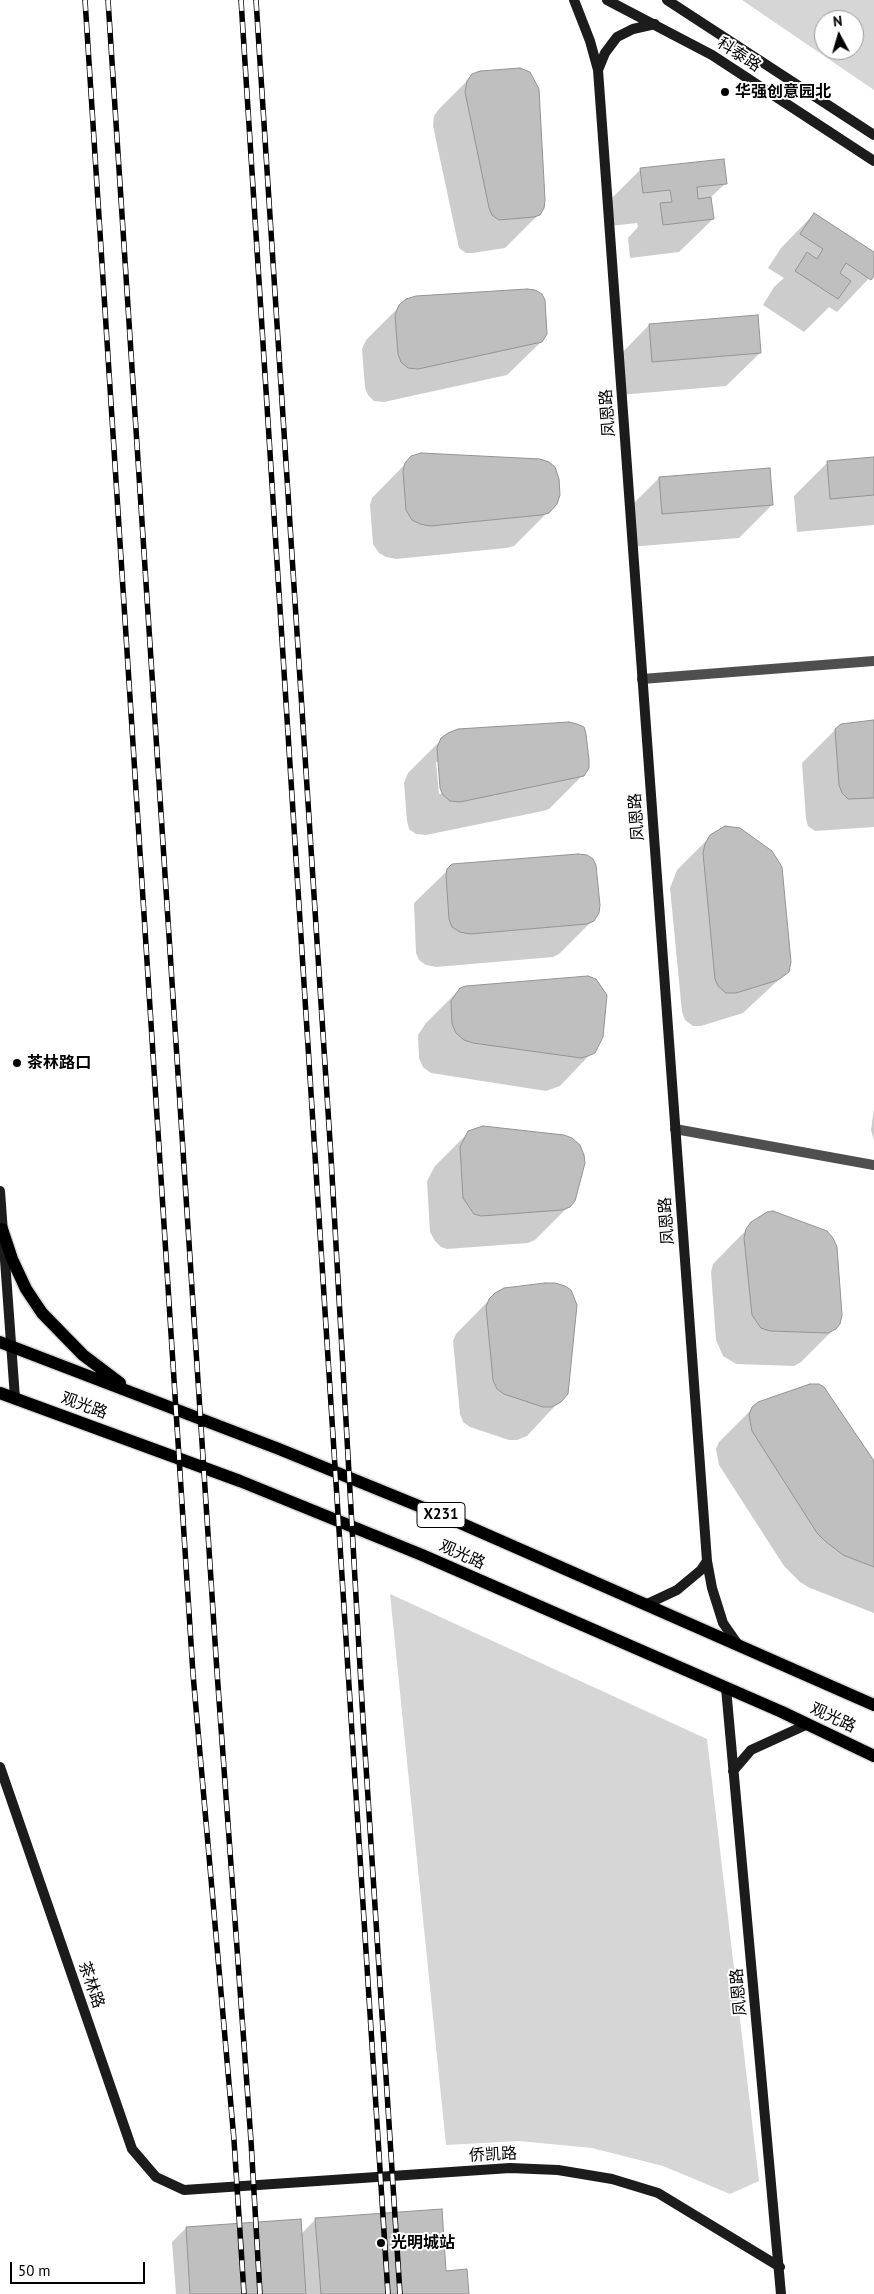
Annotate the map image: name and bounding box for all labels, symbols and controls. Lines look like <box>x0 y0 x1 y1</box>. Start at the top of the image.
north arrow <box>814 10 864 60</box>
text: N <box>832 12 843 31</box>
street label: 科泰路 <box>714 34 764 76</box>
place label: 华强创意园北 <box>735 82 831 102</box>
marker: 华强创意园北 <box>719 86 731 98</box>
street label: 凤恩路 <box>597 388 619 438</box>
street label: 凤恩路 <box>626 792 648 842</box>
place label: 茶林路口 <box>27 1053 91 1073</box>
marker: 茶林路口 <box>11 1057 23 1069</box>
street label: 凤恩路 <box>656 1196 678 1246</box>
street label: 观光路 <box>58 1389 110 1423</box>
road number: X231 <box>417 1502 465 1528</box>
street label: 观光路 <box>436 1536 488 1574</box>
street label: 观光路 <box>807 1699 859 1737</box>
street label: 茶林路 <box>74 1959 108 2011</box>
street label: 凤恩路 <box>727 1967 751 2017</box>
street label: 侨凯路 <box>469 2144 517 2166</box>
place label: 光明城站 <box>391 2233 455 2253</box>
marker: 光明城站 <box>375 2237 387 2249</box>
scale bar <box>12 2252 148 2284</box>
text: 50 m <box>18 2261 51 2280</box>

